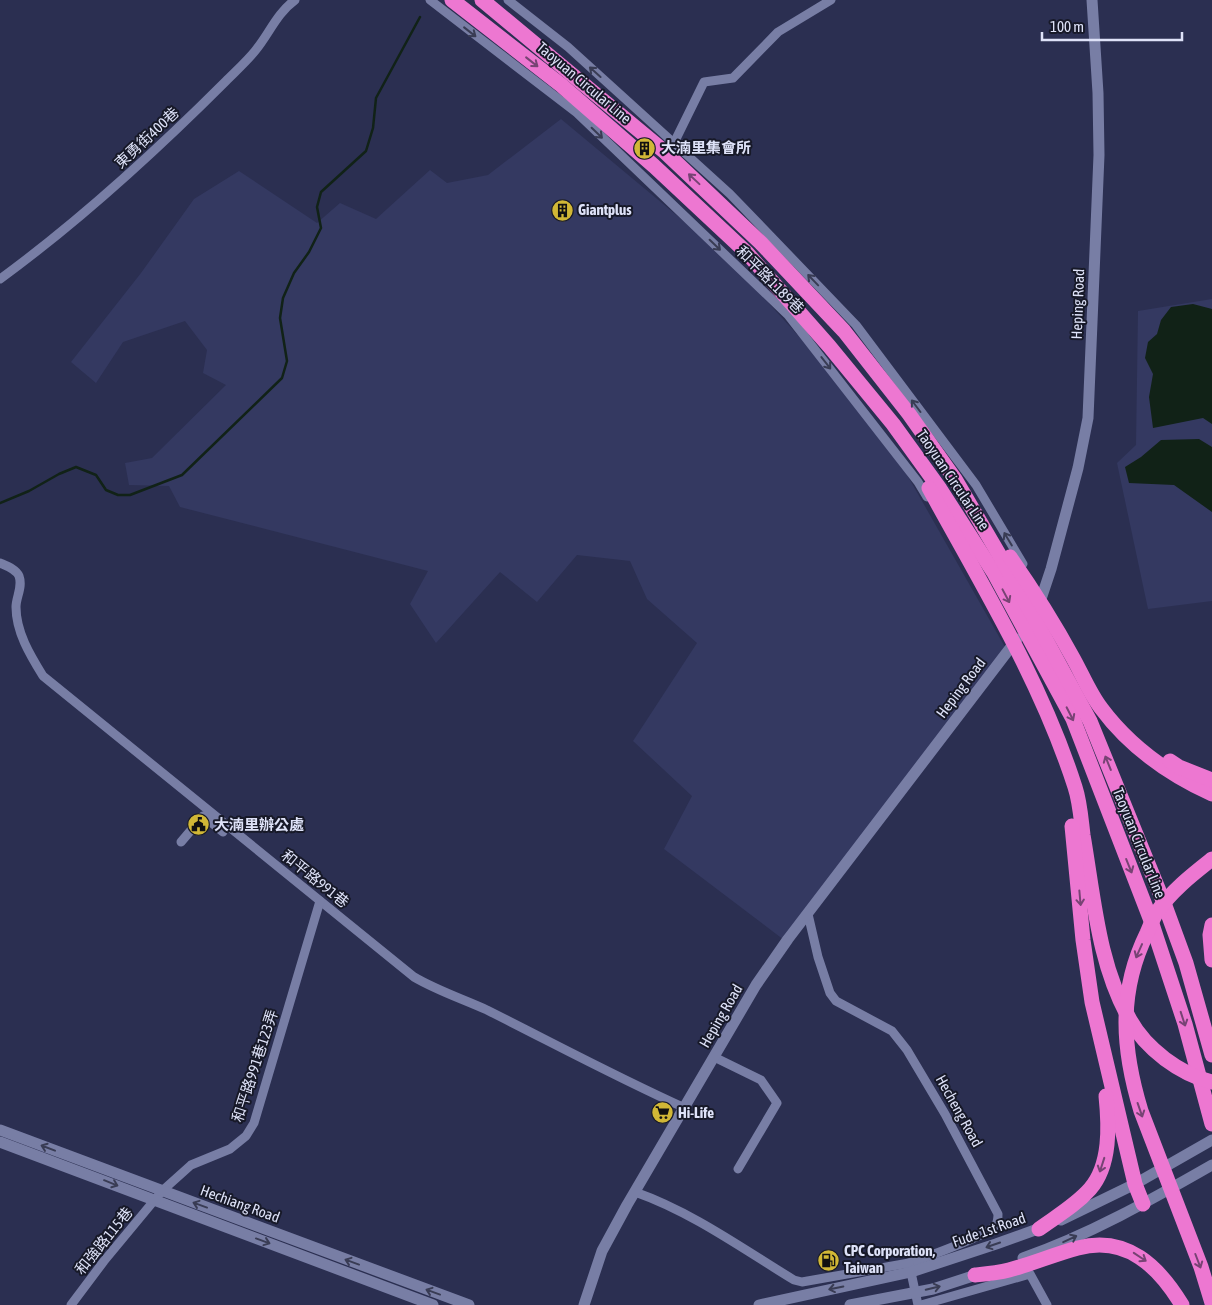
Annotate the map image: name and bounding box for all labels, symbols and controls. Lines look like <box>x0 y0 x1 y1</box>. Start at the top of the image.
scale bar <box>1042 10 1182 42</box>
text: 100 m <box>1050 18 1084 35</box>
one-way arrow <box>464 26 477 37</box>
street label: Taoyuan Circular Line <box>534 38 635 127</box>
one-way arrow <box>525 57 538 68</box>
one-way arrow <box>588 66 601 77</box>
street label: 東勇街400巷 <box>111 104 182 172</box>
one-way arrow <box>591 127 604 139</box>
building icon: 大湳里集會所 <box>633 136 657 160</box>
place label: 大湳里集會所 <box>661 139 751 156</box>
one-way arrow <box>687 173 700 185</box>
building icon: Giantplus <box>550 198 574 222</box>
place label: Giantplus <box>578 201 632 218</box>
one-way arrow <box>709 239 721 251</box>
street label: 和平路1189巷 <box>733 242 808 317</box>
street label: Heping Road <box>1068 268 1087 340</box>
one-way arrow <box>807 274 819 287</box>
one-way arrow <box>820 356 831 369</box>
one-way arrow <box>911 400 922 413</box>
street label: Taoyuan Circular Line <box>914 426 993 533</box>
one-way arrow <box>1003 533 1013 547</box>
one-way arrow <box>1002 588 1011 603</box>
street label: Heping Road <box>933 654 989 721</box>
one-way arrow <box>1065 707 1075 722</box>
one-way arrow <box>1102 755 1111 770</box>
street label: Taoyuan Circular Line <box>1110 785 1169 901</box>
public building icon: 大湳里辦公處 <box>186 813 210 837</box>
place label: 大湳里辦公處 <box>214 816 304 833</box>
street label: 和平路991巷 <box>278 846 352 911</box>
one-way arrow <box>1125 857 1134 873</box>
one-way arrow <box>1075 890 1084 906</box>
one-way arrow <box>1134 943 1144 958</box>
street label: Heping Road <box>696 981 746 1051</box>
street label: 和平路991巷123弄 <box>228 1007 281 1124</box>
one-way arrow <box>1179 1010 1188 1026</box>
street label: Hecheng Road <box>933 1072 986 1150</box>
supermarket icon: Hi-Life <box>650 1101 674 1125</box>
one-way arrow <box>1136 1101 1146 1117</box>
place label: Hi-Life <box>678 1104 714 1121</box>
one-way arrow <box>41 1143 56 1152</box>
one-way arrow <box>1096 1157 1106 1173</box>
one-way arrow <box>103 1179 118 1189</box>
street label: Hechiang Road <box>198 1181 282 1226</box>
one-way arrow <box>193 1200 208 1209</box>
street label: 和強路115巷 <box>71 1204 136 1278</box>
street label: Fude 1st Road <box>950 1209 1028 1250</box>
one-way arrow <box>1062 1234 1077 1243</box>
one-way arrow <box>255 1237 270 1246</box>
one-way arrow <box>985 1241 1001 1251</box>
place label: CPC Corporation, Taiwan <box>844 1242 935 1276</box>
fuel station icon: CPC Corporation, Taiwan <box>816 1248 840 1272</box>
one-way arrow <box>1133 1252 1147 1262</box>
one-way arrow <box>1194 1253 1204 1268</box>
one-way arrow <box>345 1257 360 1266</box>
one-way arrow <box>924 1283 940 1292</box>
one-way arrow <box>829 1284 845 1293</box>
one-way arrow <box>426 1287 442 1296</box>

